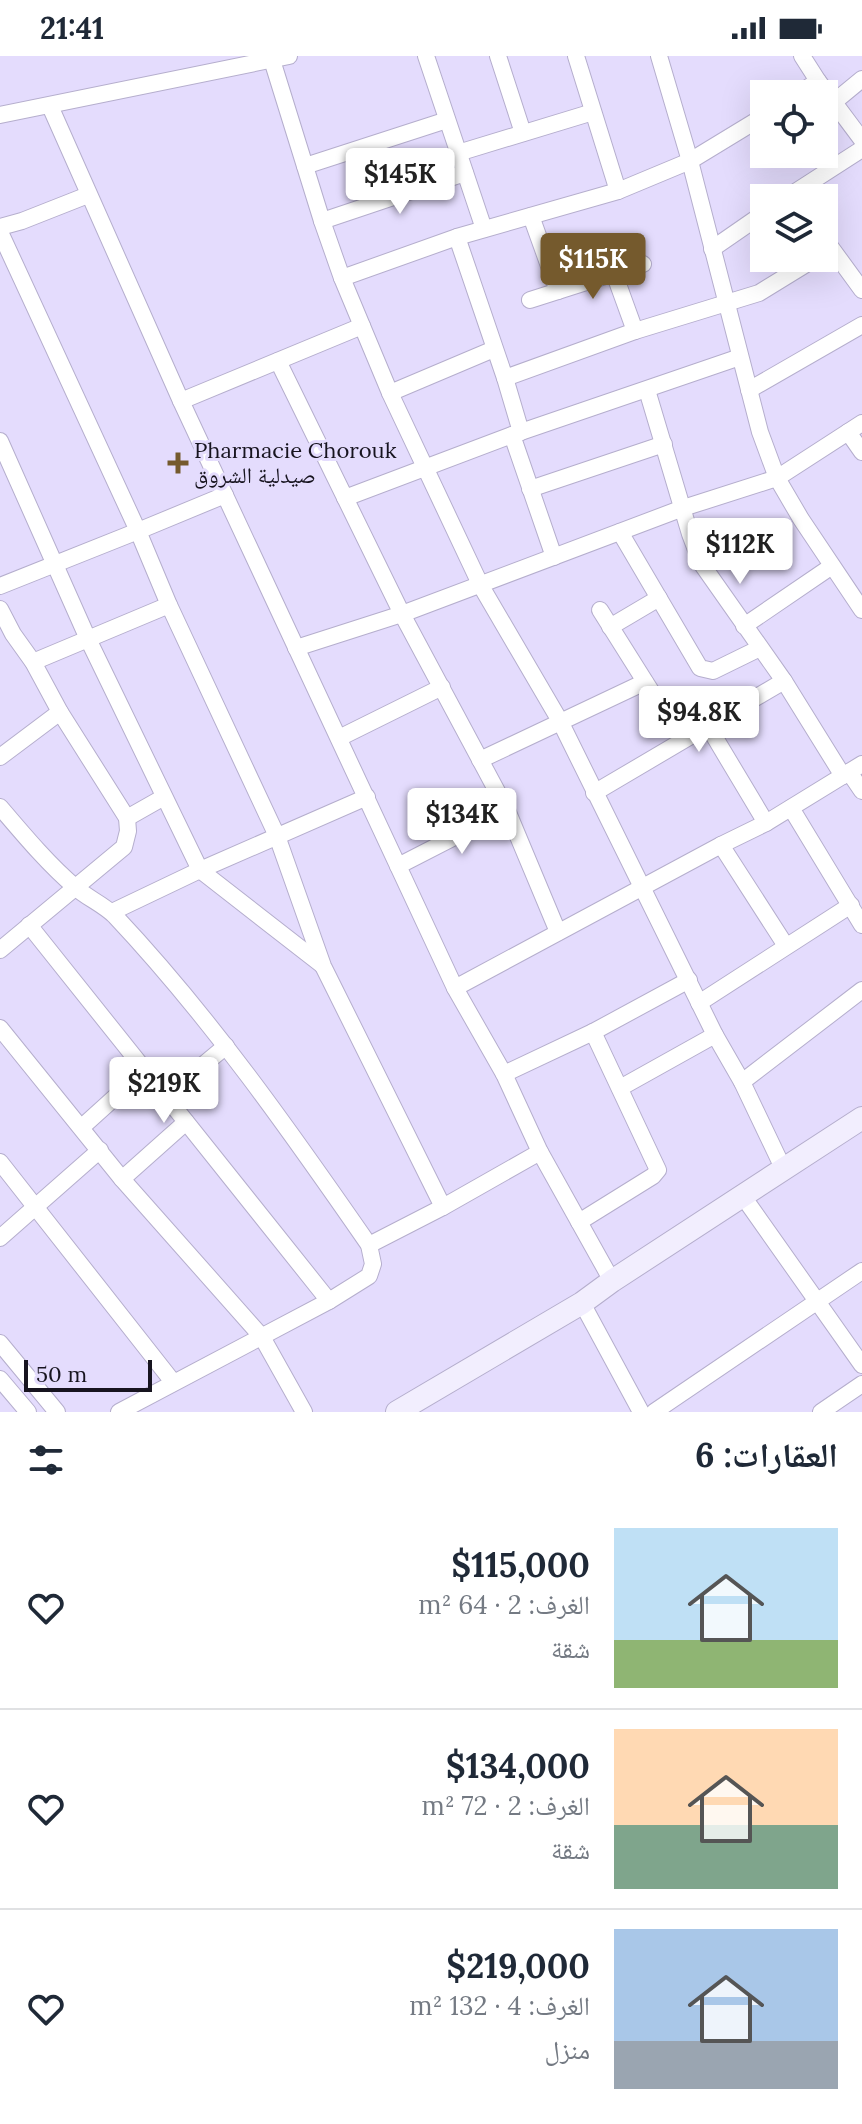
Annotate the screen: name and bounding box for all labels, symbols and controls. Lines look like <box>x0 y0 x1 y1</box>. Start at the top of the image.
text: 21:41 <box>40 9 104 47</box>
map controls <box>750 80 838 272</box>
button: locate <box>750 80 838 168</box>
pin: $145K <box>344 148 456 216</box>
text: $145K <box>364 157 436 190</box>
button: layers <box>750 184 838 272</box>
pin: $115K <box>537 233 649 301</box>
text: $115K <box>559 242 627 275</box>
place label: Pharmacie Chorouk صيدلية الشروق <box>194 436 397 489</box>
marker: Pharmacie Chorouk صيدلية الشروق <box>169 454 187 472</box>
pin: $112K <box>684 518 796 586</box>
text: $112K <box>706 527 774 560</box>
pin: $94.8K <box>634 686 764 754</box>
text: $94.8K <box>657 695 741 728</box>
pin: $134K <box>406 788 518 856</box>
text: $134K <box>425 797 499 830</box>
pin: $219K <box>108 1057 220 1125</box>
text: $219K <box>127 1066 201 1099</box>
scale bar <box>24 1356 152 1392</box>
text: 50 m <box>36 1360 87 1388</box>
text: العقارات: 6 <box>695 1433 838 1476</box>
icon: filters <box>24 1438 68 1482</box>
text: $115,000 <box>451 1543 590 1586</box>
icon: home <box>678 1560 774 1656</box>
icon: heart <box>24 1586 68 1630</box>
text: الغرف: 2 · 64 m² <box>418 1588 590 1621</box>
text: شقة <box>551 1632 590 1665</box>
text: $134,000 <box>446 1744 590 1787</box>
icon: home <box>678 1761 774 1857</box>
icon: heart <box>24 1787 68 1831</box>
text: الغرف: 2 · 72 m² <box>421 1789 590 1822</box>
text: شقة <box>551 1833 590 1866</box>
text: $219,000 <box>446 1944 590 1987</box>
icon: home <box>678 1961 774 2057</box>
icon: heart <box>24 1987 68 2031</box>
text: الغرف: 4 · 132 m² <box>409 1989 590 2022</box>
text: منزل <box>545 2033 590 2066</box>

